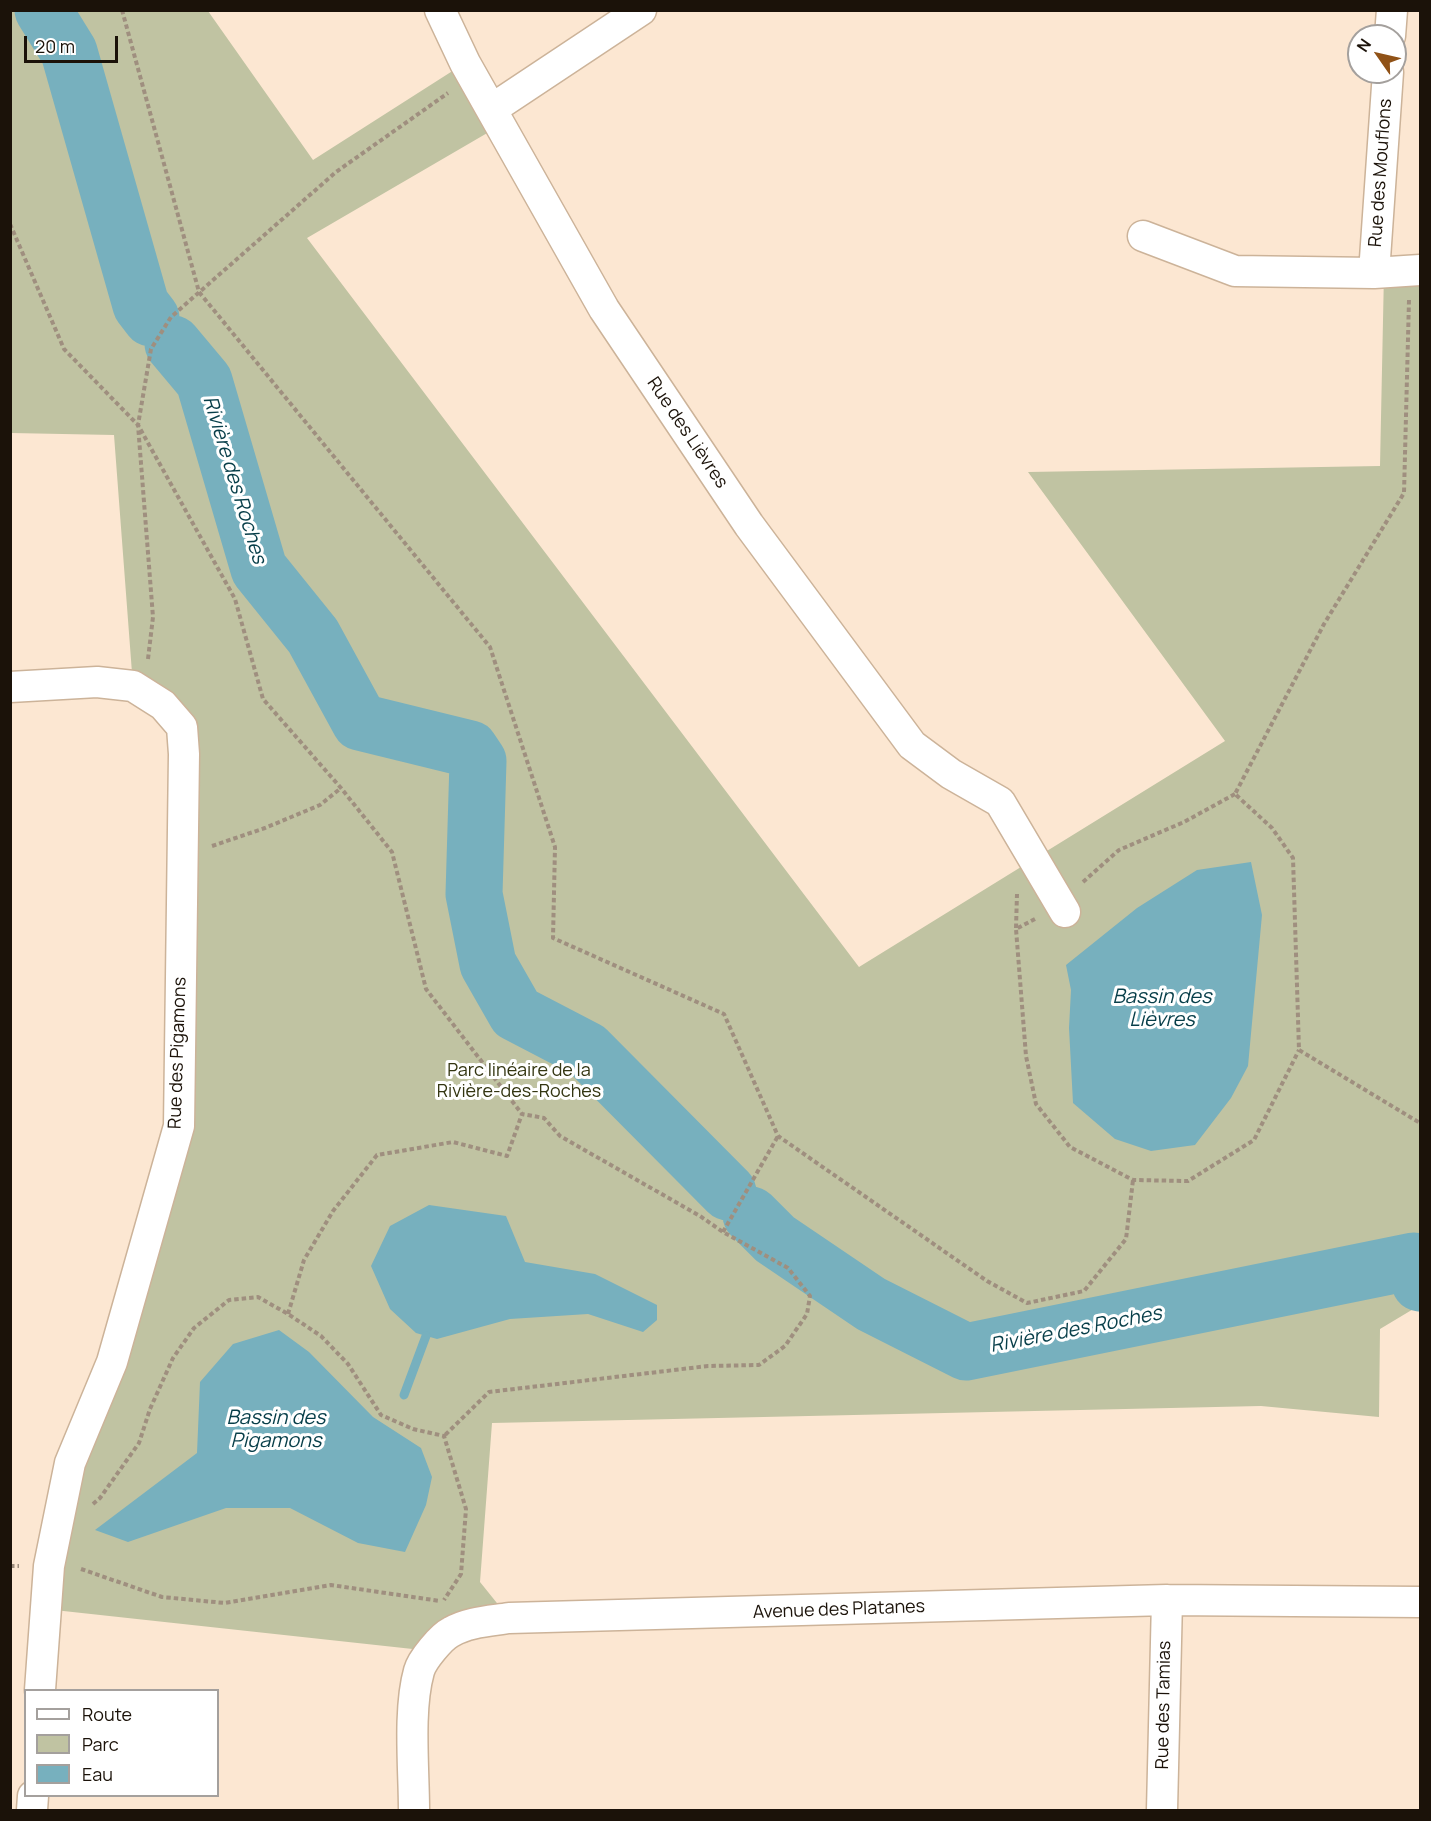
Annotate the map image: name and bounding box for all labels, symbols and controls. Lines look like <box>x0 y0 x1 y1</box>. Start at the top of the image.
scale bar <box>27 24 122 62</box>
north arrow <box>1347 24 1407 84</box>
text: 20 m <box>35 34 75 58</box>
text: N <box>1351 34 1376 56</box>
street label: Rue des Mouflons <box>1365 98 1397 248</box>
street label: Rue des Lièvres <box>642 373 732 493</box>
water label: Rivière des Roches <box>197 393 271 567</box>
street label: Rue des Pigamons <box>165 977 191 1129</box>
water label: Bassin des Lièvres <box>1113 985 1211 1032</box>
park label: Parc linéaire de la Rivière-des-Roches <box>437 1060 601 1102</box>
water label: Rivière des Roches <box>988 1302 1164 1358</box>
water label: Bassin des Pigamons <box>227 1406 325 1453</box>
street label: Avenue des Platanes <box>753 1596 925 1624</box>
street label: Rue des Tamias <box>1152 1640 1176 1770</box>
legend <box>24 1689 219 1797</box>
text: Route <box>82 1702 132 1726</box>
text: Parc <box>82 1732 119 1756</box>
text: Eau <box>82 1762 113 1786</box>

